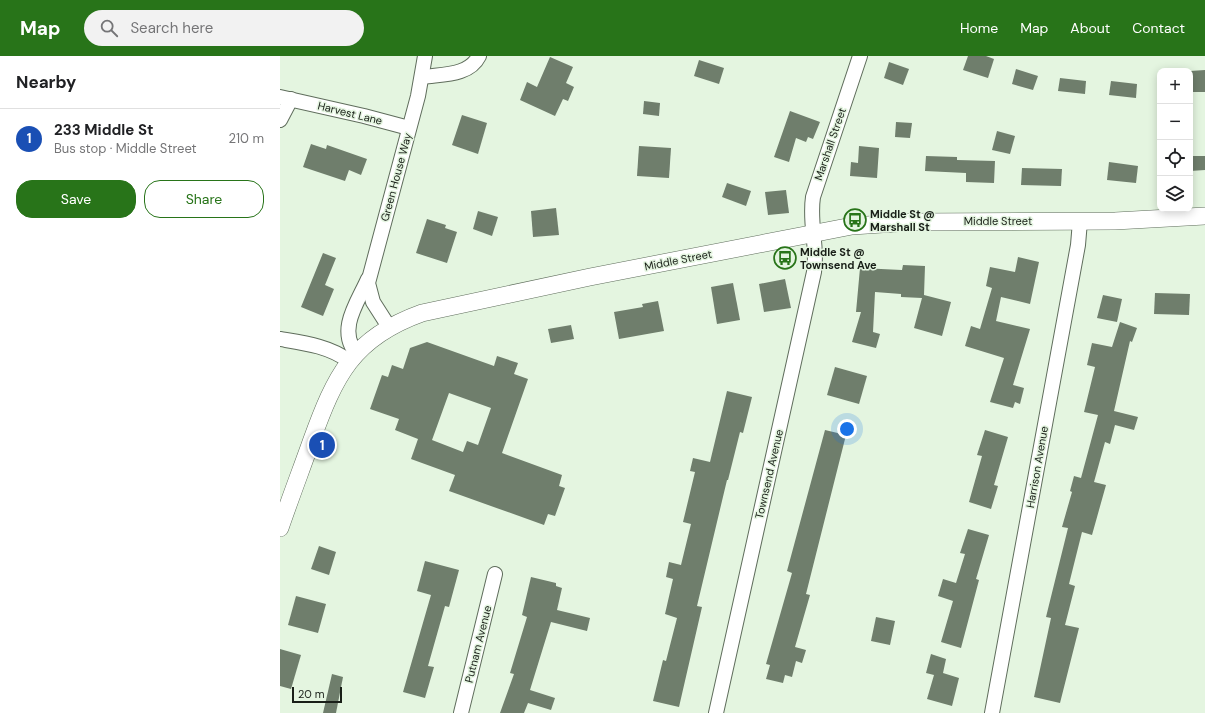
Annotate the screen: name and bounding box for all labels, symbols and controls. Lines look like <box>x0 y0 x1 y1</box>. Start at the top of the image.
search box <box>84 10 364 46</box>
text: Map <box>20 16 60 41</box>
icon: search <box>98 17 120 39</box>
text: Search here <box>130 18 213 38</box>
text: Home <box>960 19 998 37</box>
text: Map <box>1020 19 1048 37</box>
text: About <box>1070 19 1110 37</box>
text: Contact <box>1132 19 1185 37</box>
map controls <box>1157 68 1193 212</box>
button: + <box>1157 68 1193 104</box>
text: Nearby <box>16 71 76 93</box>
street label: Harvest Lane <box>316 98 384 128</box>
button: − <box>1157 104 1193 140</box>
street label: Marshall Street <box>811 106 849 182</box>
text: 233 Middle St <box>54 120 153 140</box>
text: 1 <box>27 130 31 147</box>
text: 210 m <box>229 130 264 147</box>
street label: Green House Way <box>377 131 415 223</box>
text: Bus stop · Middle Street <box>54 140 197 157</box>
button: locate <box>1157 140 1193 176</box>
button: layers <box>1157 176 1193 212</box>
button: Save <box>16 180 136 218</box>
button: Share <box>144 180 264 218</box>
bus stop icon: Middle St @ Marshall St <box>842 207 868 233</box>
place label: Middle St @ Marshall St <box>870 207 935 234</box>
street label: Middle Street <box>964 214 1032 228</box>
bus stop icon: Middle St @ Townsend Ave <box>772 245 798 271</box>
place label: Middle St @ Townsend Ave <box>800 245 877 272</box>
street label: Middle Street <box>643 247 713 273</box>
your location <box>837 419 857 439</box>
street label: Harrison Avenue <box>1023 425 1051 509</box>
street label: Townsend Avenue <box>752 428 786 520</box>
pin: 1 <box>309 430 335 460</box>
street label: Putnam Avenue <box>462 604 494 684</box>
scale bar <box>292 685 342 704</box>
text: 20 m <box>298 687 324 701</box>

